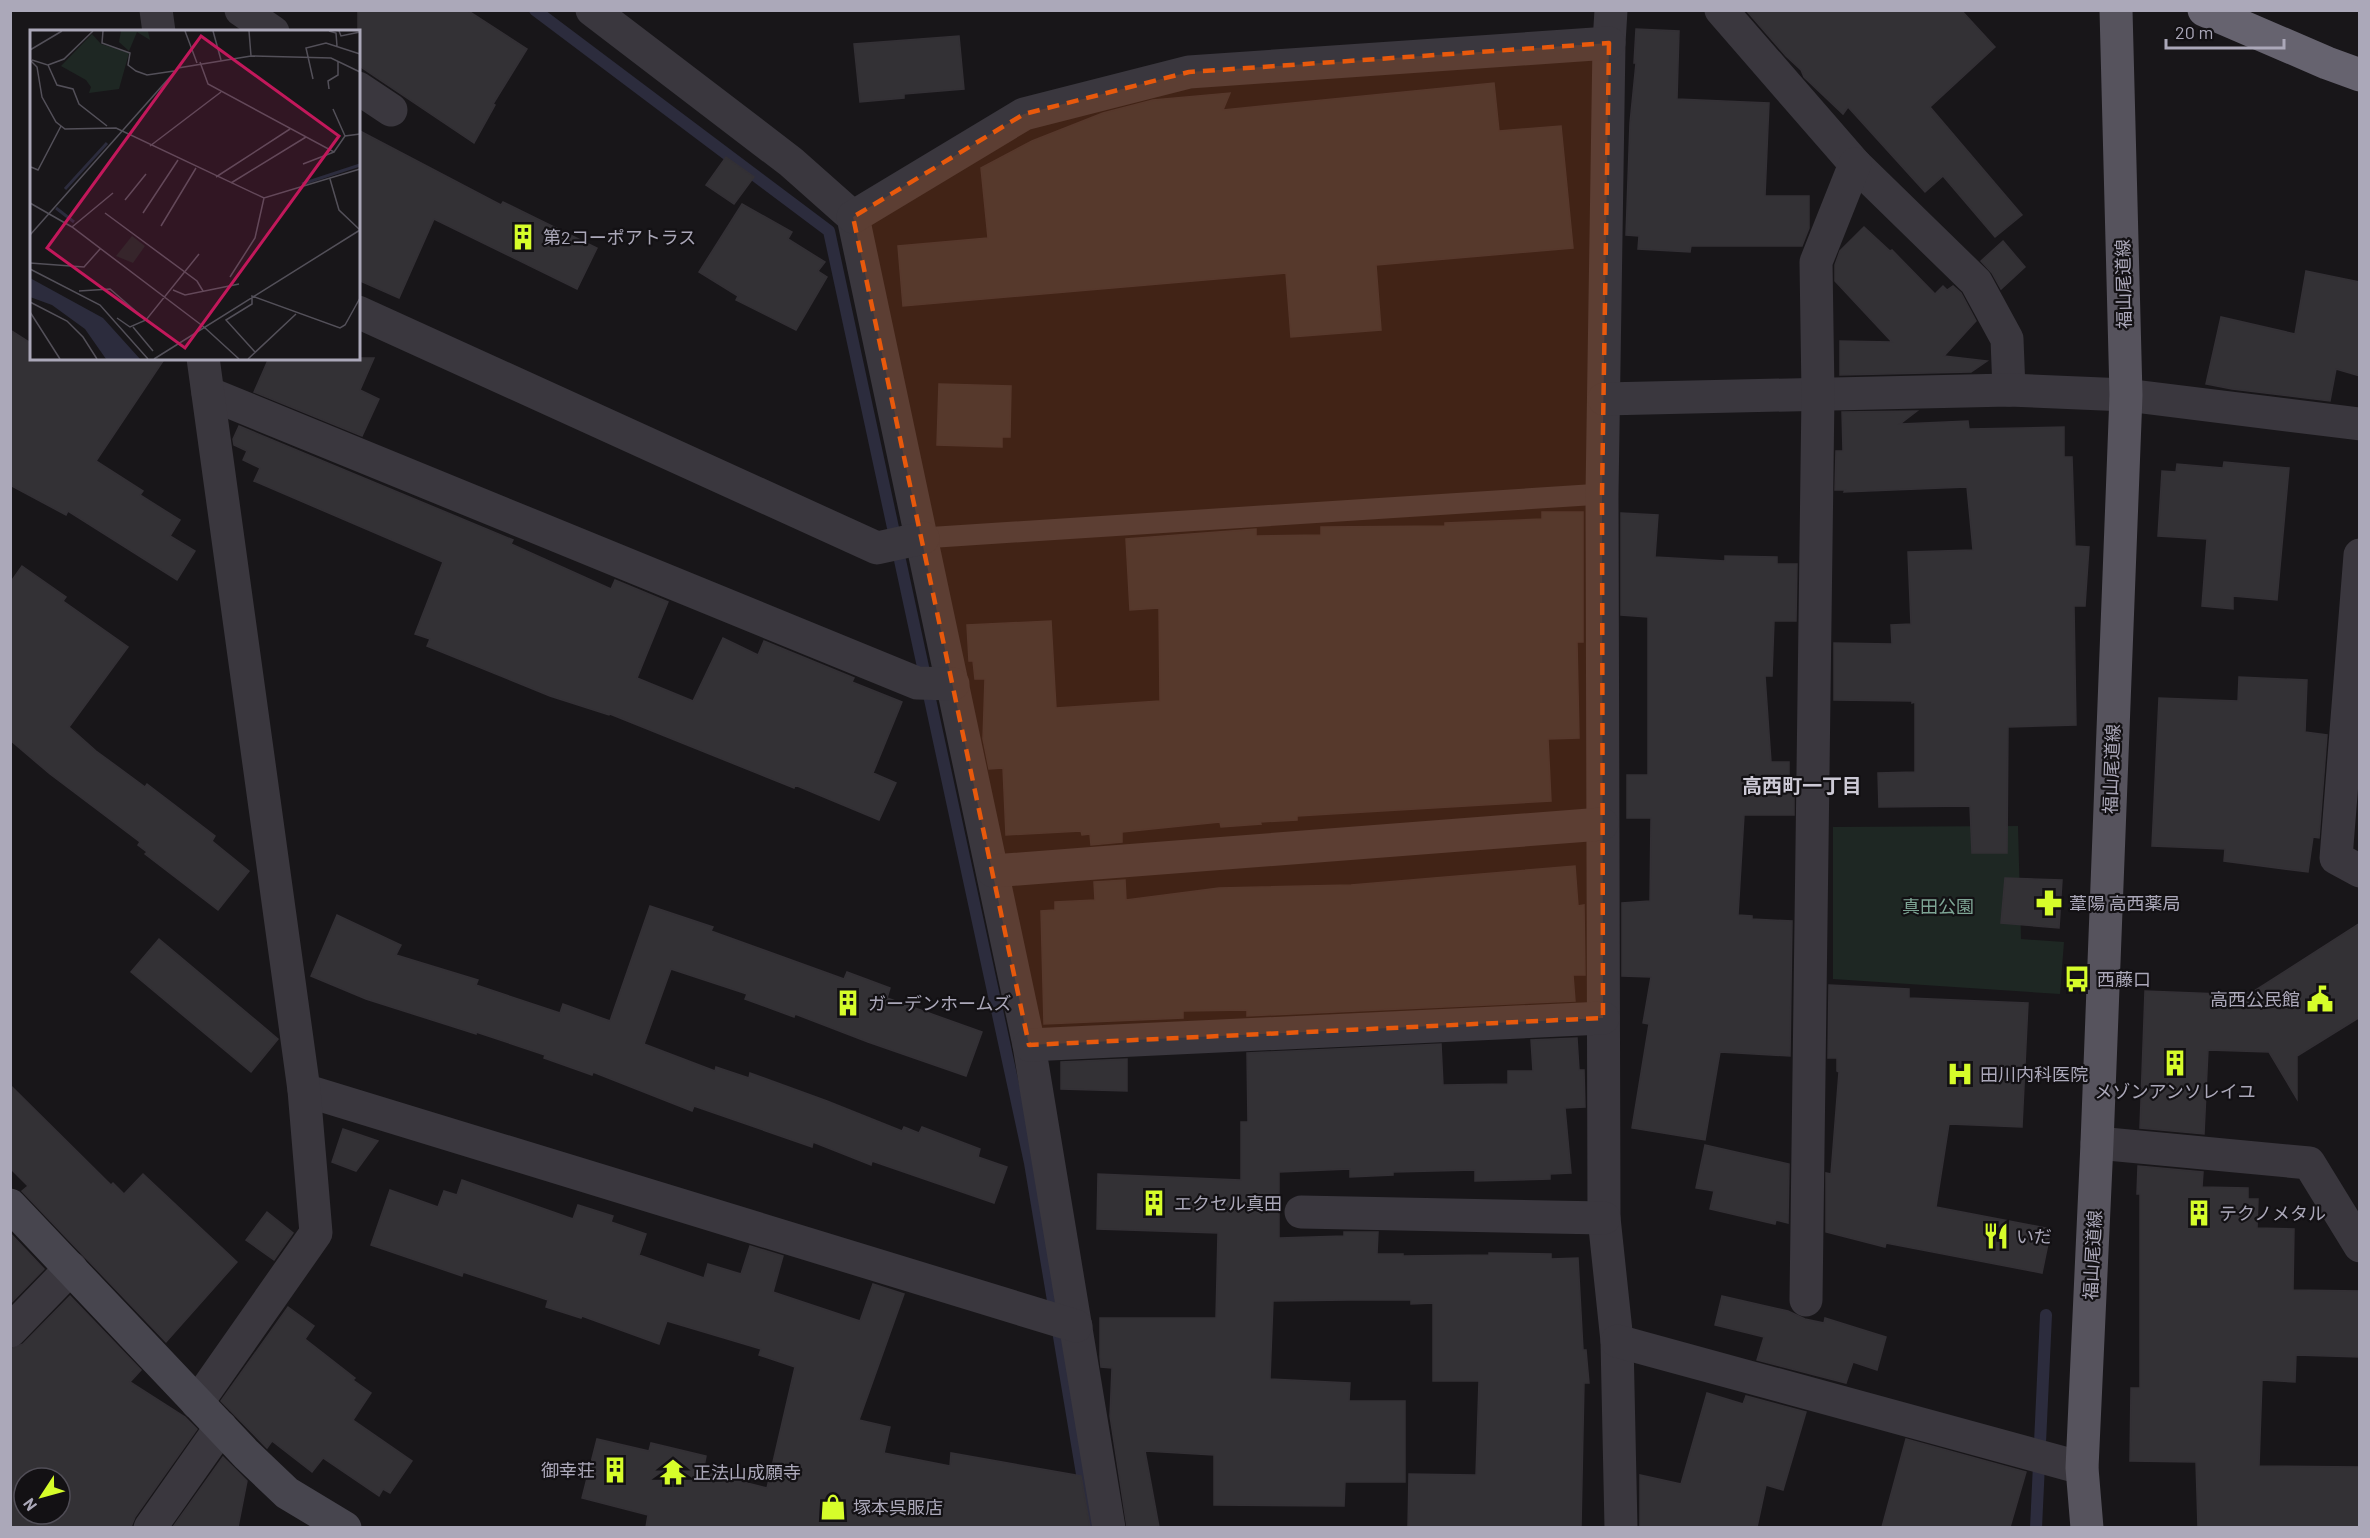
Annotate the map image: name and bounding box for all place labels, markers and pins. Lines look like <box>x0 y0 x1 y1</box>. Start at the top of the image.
building icon: 第2コーポアトラス <box>508 222 538 252</box>
place label: 第2コーポアトラス <box>543 226 696 248</box>
pharmacy icon: 葦陽 高西薬局 <box>2034 888 2064 918</box>
place label: 葦陽 高西薬局 <box>2069 892 2181 914</box>
bus stop icon: 西藤口 <box>2062 964 2092 994</box>
place label: 西藤口 <box>2097 968 2151 990</box>
public building icon: 高西公民館 <box>2305 984 2335 1014</box>
building icon: ガーデンホームズ <box>833 988 863 1018</box>
place label: 高西公民館 <box>2210 988 2300 1010</box>
place label: ガーデンホームズ <box>868 992 1011 1014</box>
building icon: メゾンアンソレイユ <box>2160 1048 2190 1078</box>
hospital icon: 田川内科医院 <box>1945 1059 1975 1089</box>
place label: 田川内科医院 <box>1980 1063 2088 1085</box>
place label: メゾンアンソレイユ <box>2095 1080 2255 1102</box>
building icon: エクセル真田 <box>1139 1188 1169 1218</box>
place label: エクセル真田 <box>1174 1192 1282 1214</box>
building icon: テクノメタル <box>2184 1198 2214 1228</box>
place label: テクノメタル <box>2219 1202 2326 1224</box>
restaurant icon: いだ <box>1981 1221 2011 1251</box>
place label: いだ <box>2016 1225 2052 1247</box>
building icon: 御幸荘 <box>600 1455 630 1485</box>
temple icon: 正法山成願寺 <box>658 1457 688 1487</box>
place label: 御幸荘 <box>541 1459 595 1481</box>
place label: 正法山成願寺 <box>693 1461 801 1483</box>
shop icon: 塚本呉服店 <box>818 1492 848 1522</box>
place label: 塚本呉服店 <box>853 1496 943 1518</box>

